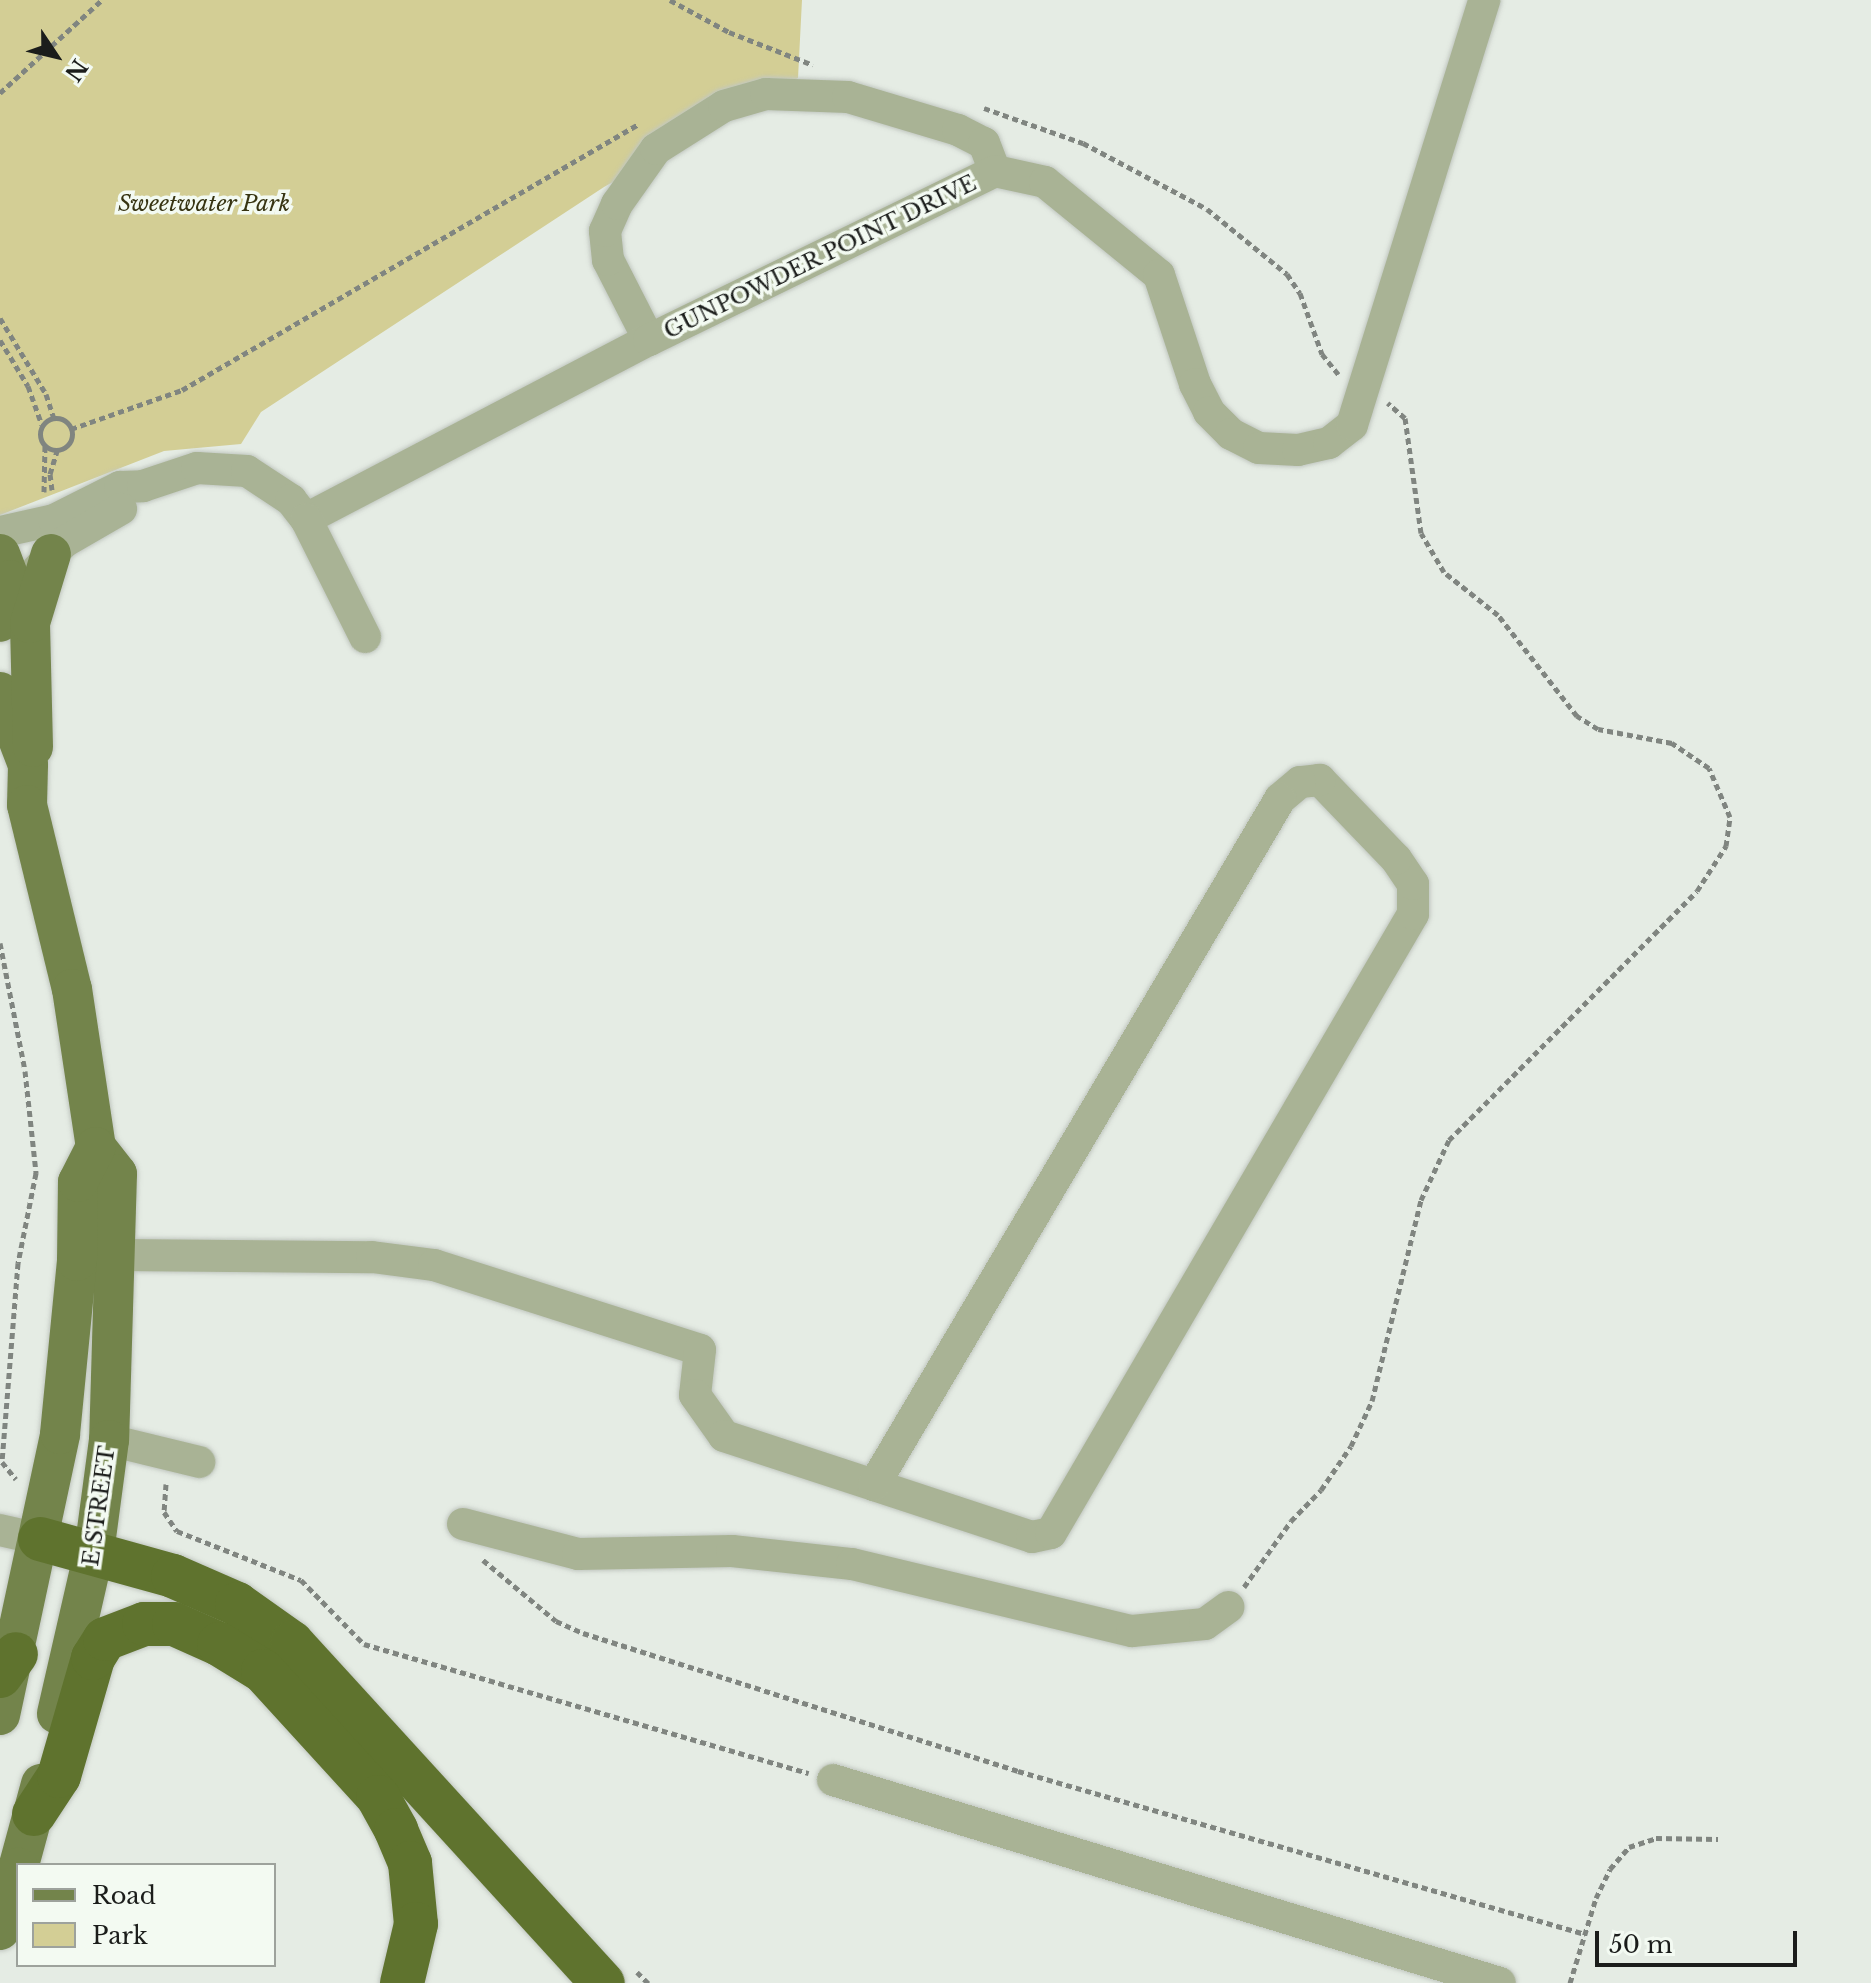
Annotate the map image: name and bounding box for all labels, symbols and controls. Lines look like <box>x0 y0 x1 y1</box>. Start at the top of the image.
north arrow <box>16 16 96 96</box>
text: N <box>59 54 93 86</box>
street label: GUNPOWDER POINT DRIVE <box>659 169 981 345</box>
park label: Sweetwater Park <box>118 191 290 217</box>
street label: E STREET <box>78 1444 120 1568</box>
legend <box>16 1863 276 1967</box>
text: Road <box>92 1881 156 1910</box>
scale bar <box>1599 1915 1801 1965</box>
text: Park <box>92 1921 148 1950</box>
text: 50 m <box>1609 1930 1672 1959</box>

